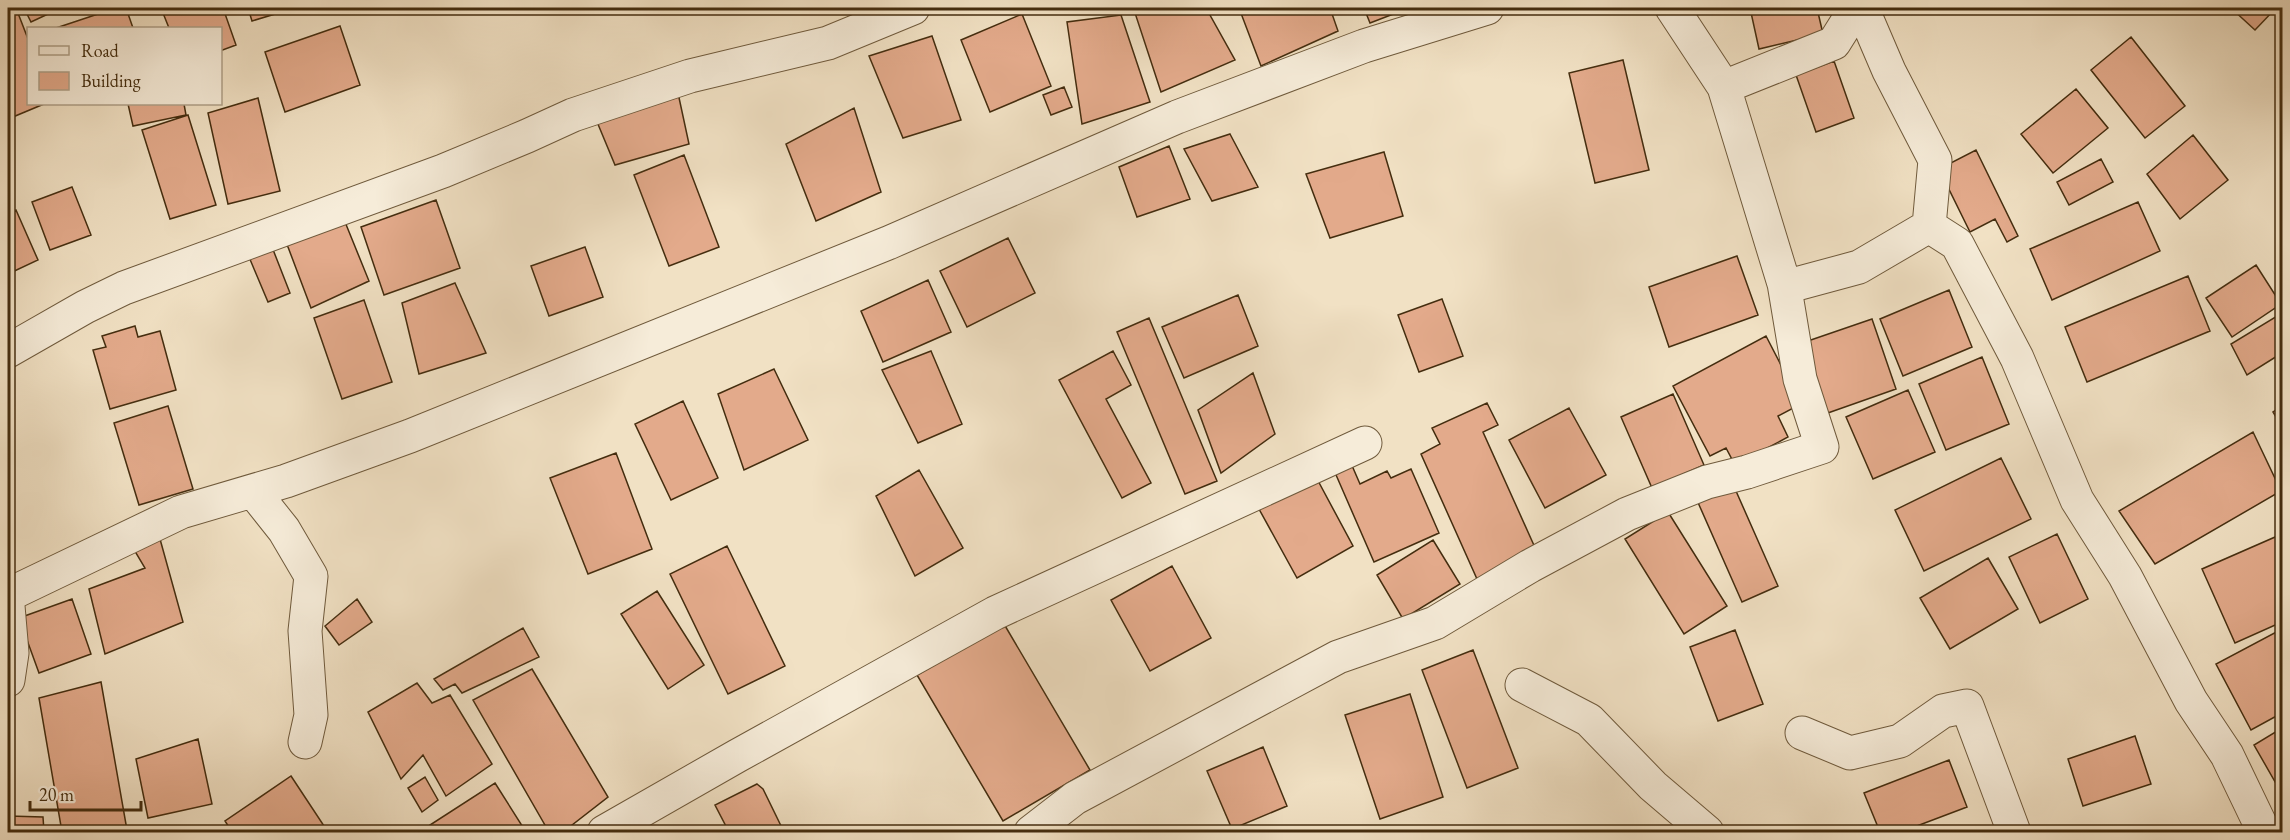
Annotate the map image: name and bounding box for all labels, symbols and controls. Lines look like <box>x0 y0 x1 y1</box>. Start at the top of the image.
legend <box>27 27 222 105</box>
text: Road <box>81 39 120 62</box>
text: Building <box>81 69 141 92</box>
scale bar <box>30 774 141 812</box>
text: 20 m <box>39 783 74 806</box>

